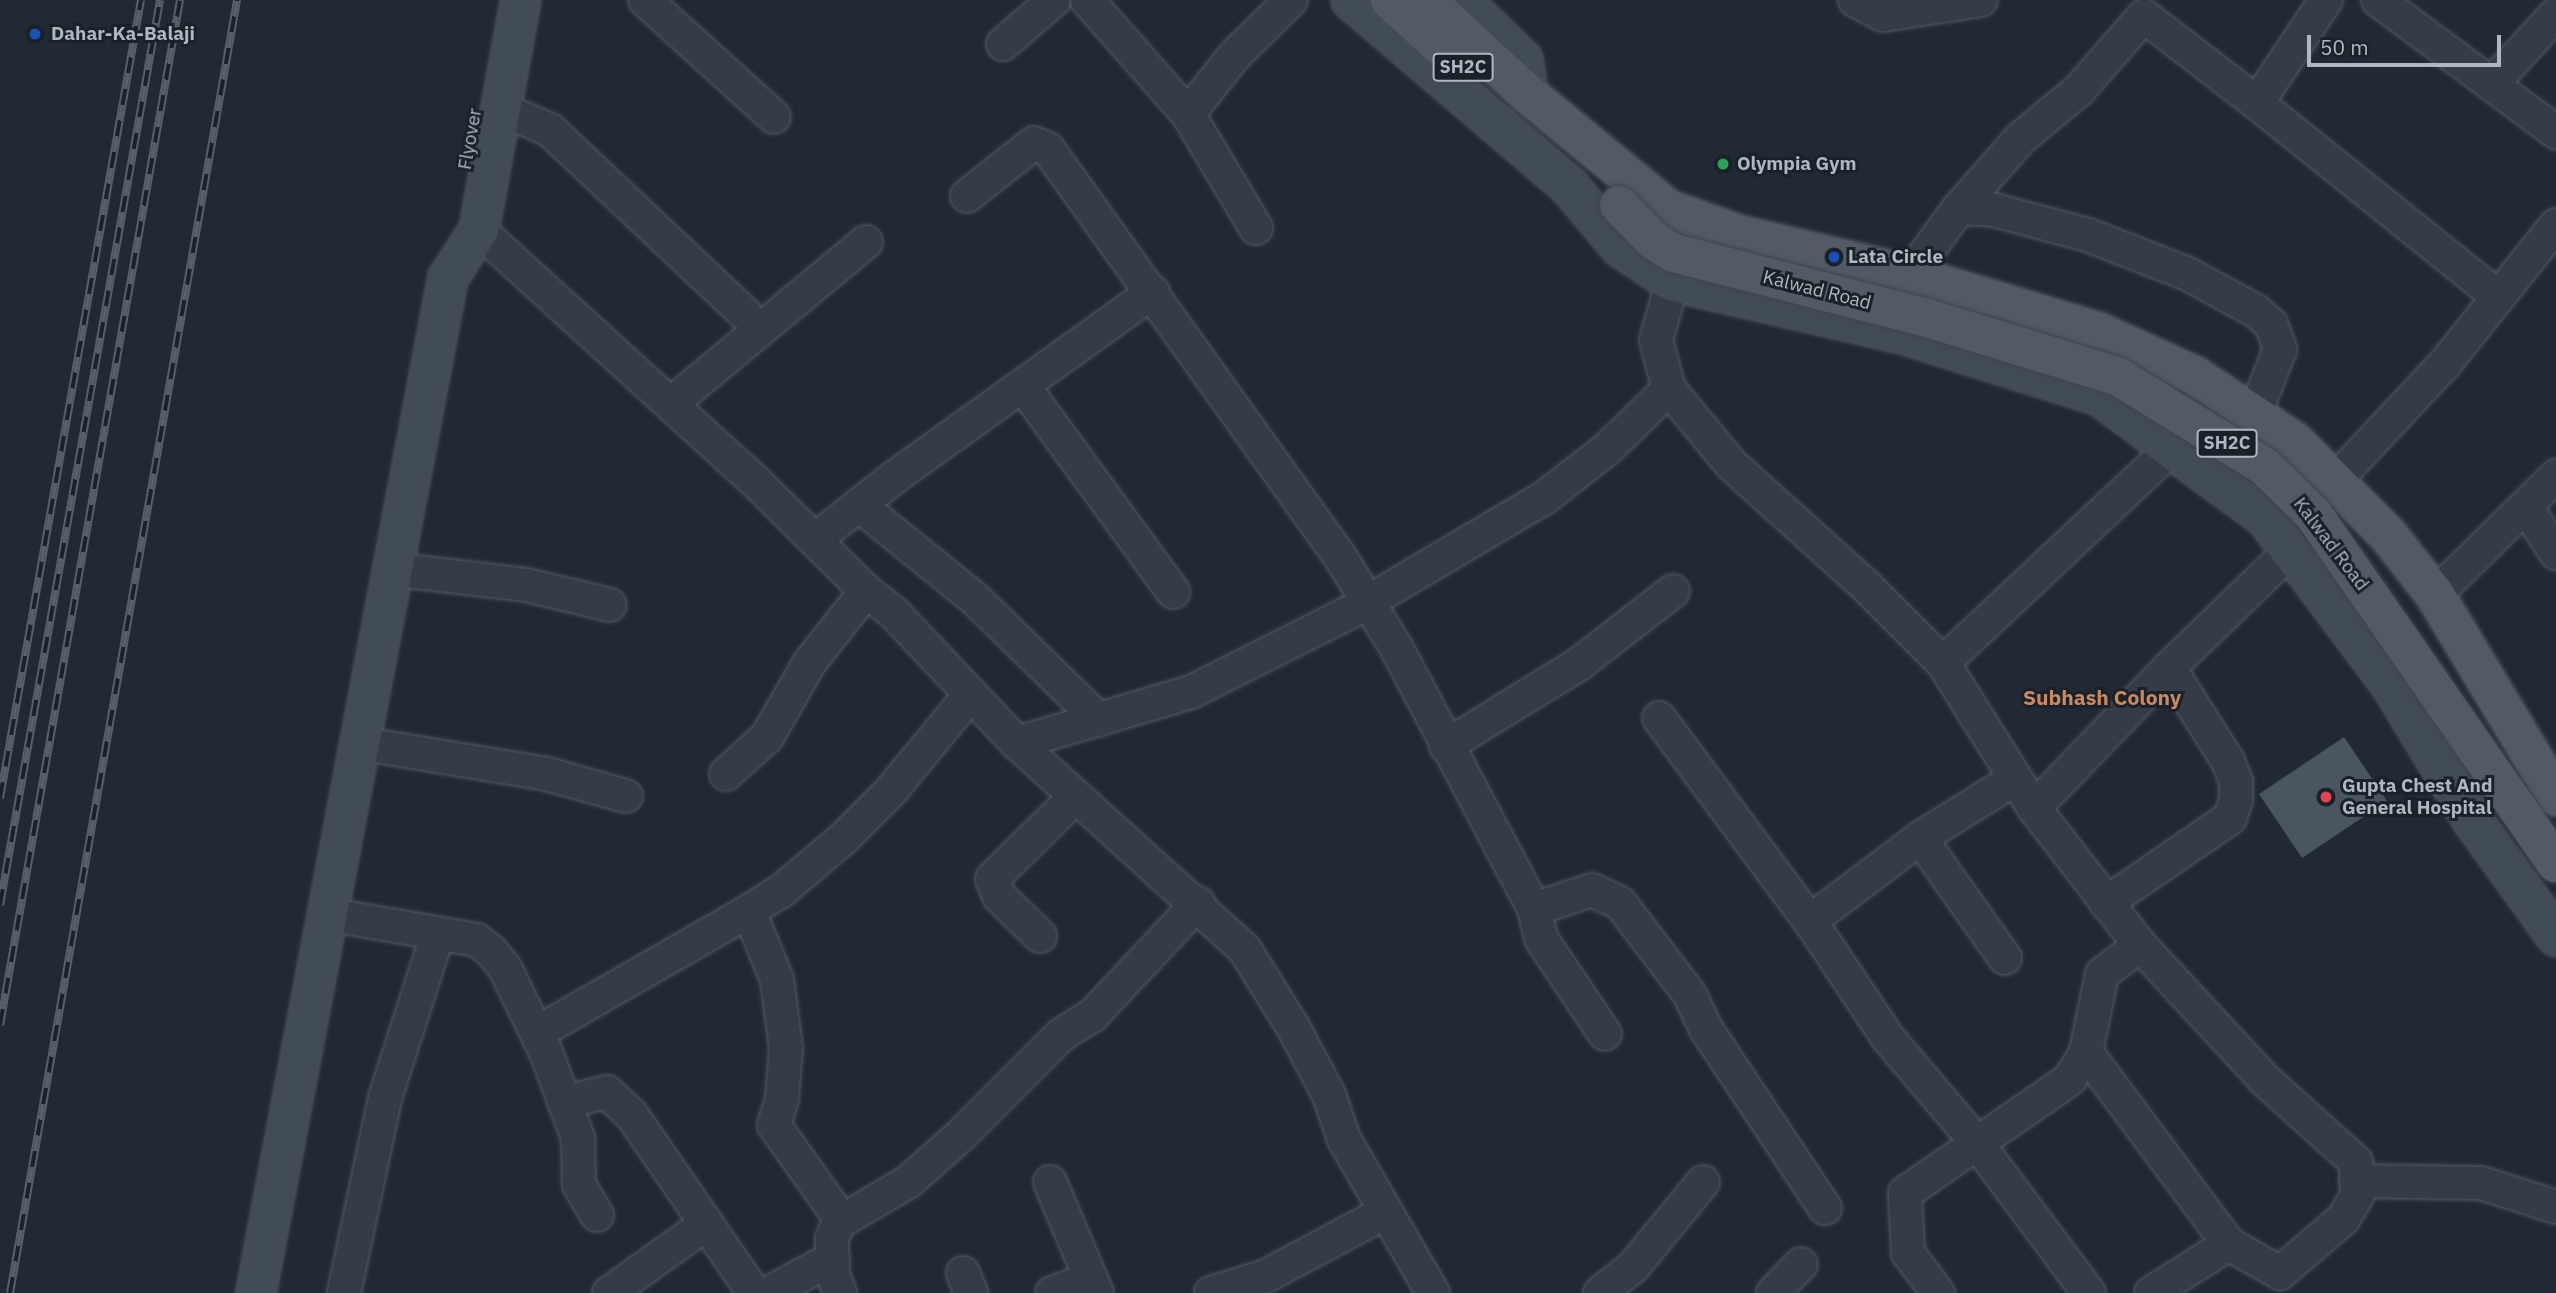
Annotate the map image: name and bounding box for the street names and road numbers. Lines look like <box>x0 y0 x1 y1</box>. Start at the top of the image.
road number: SH2C <box>1432 52 1494 82</box>
street label: Flyover <box>453 106 487 172</box>
street label: Kalwad Road <box>1761 266 1873 314</box>
road number: SH2C <box>2196 428 2258 458</box>
street label: Kalwad Road <box>2289 493 2373 595</box>

